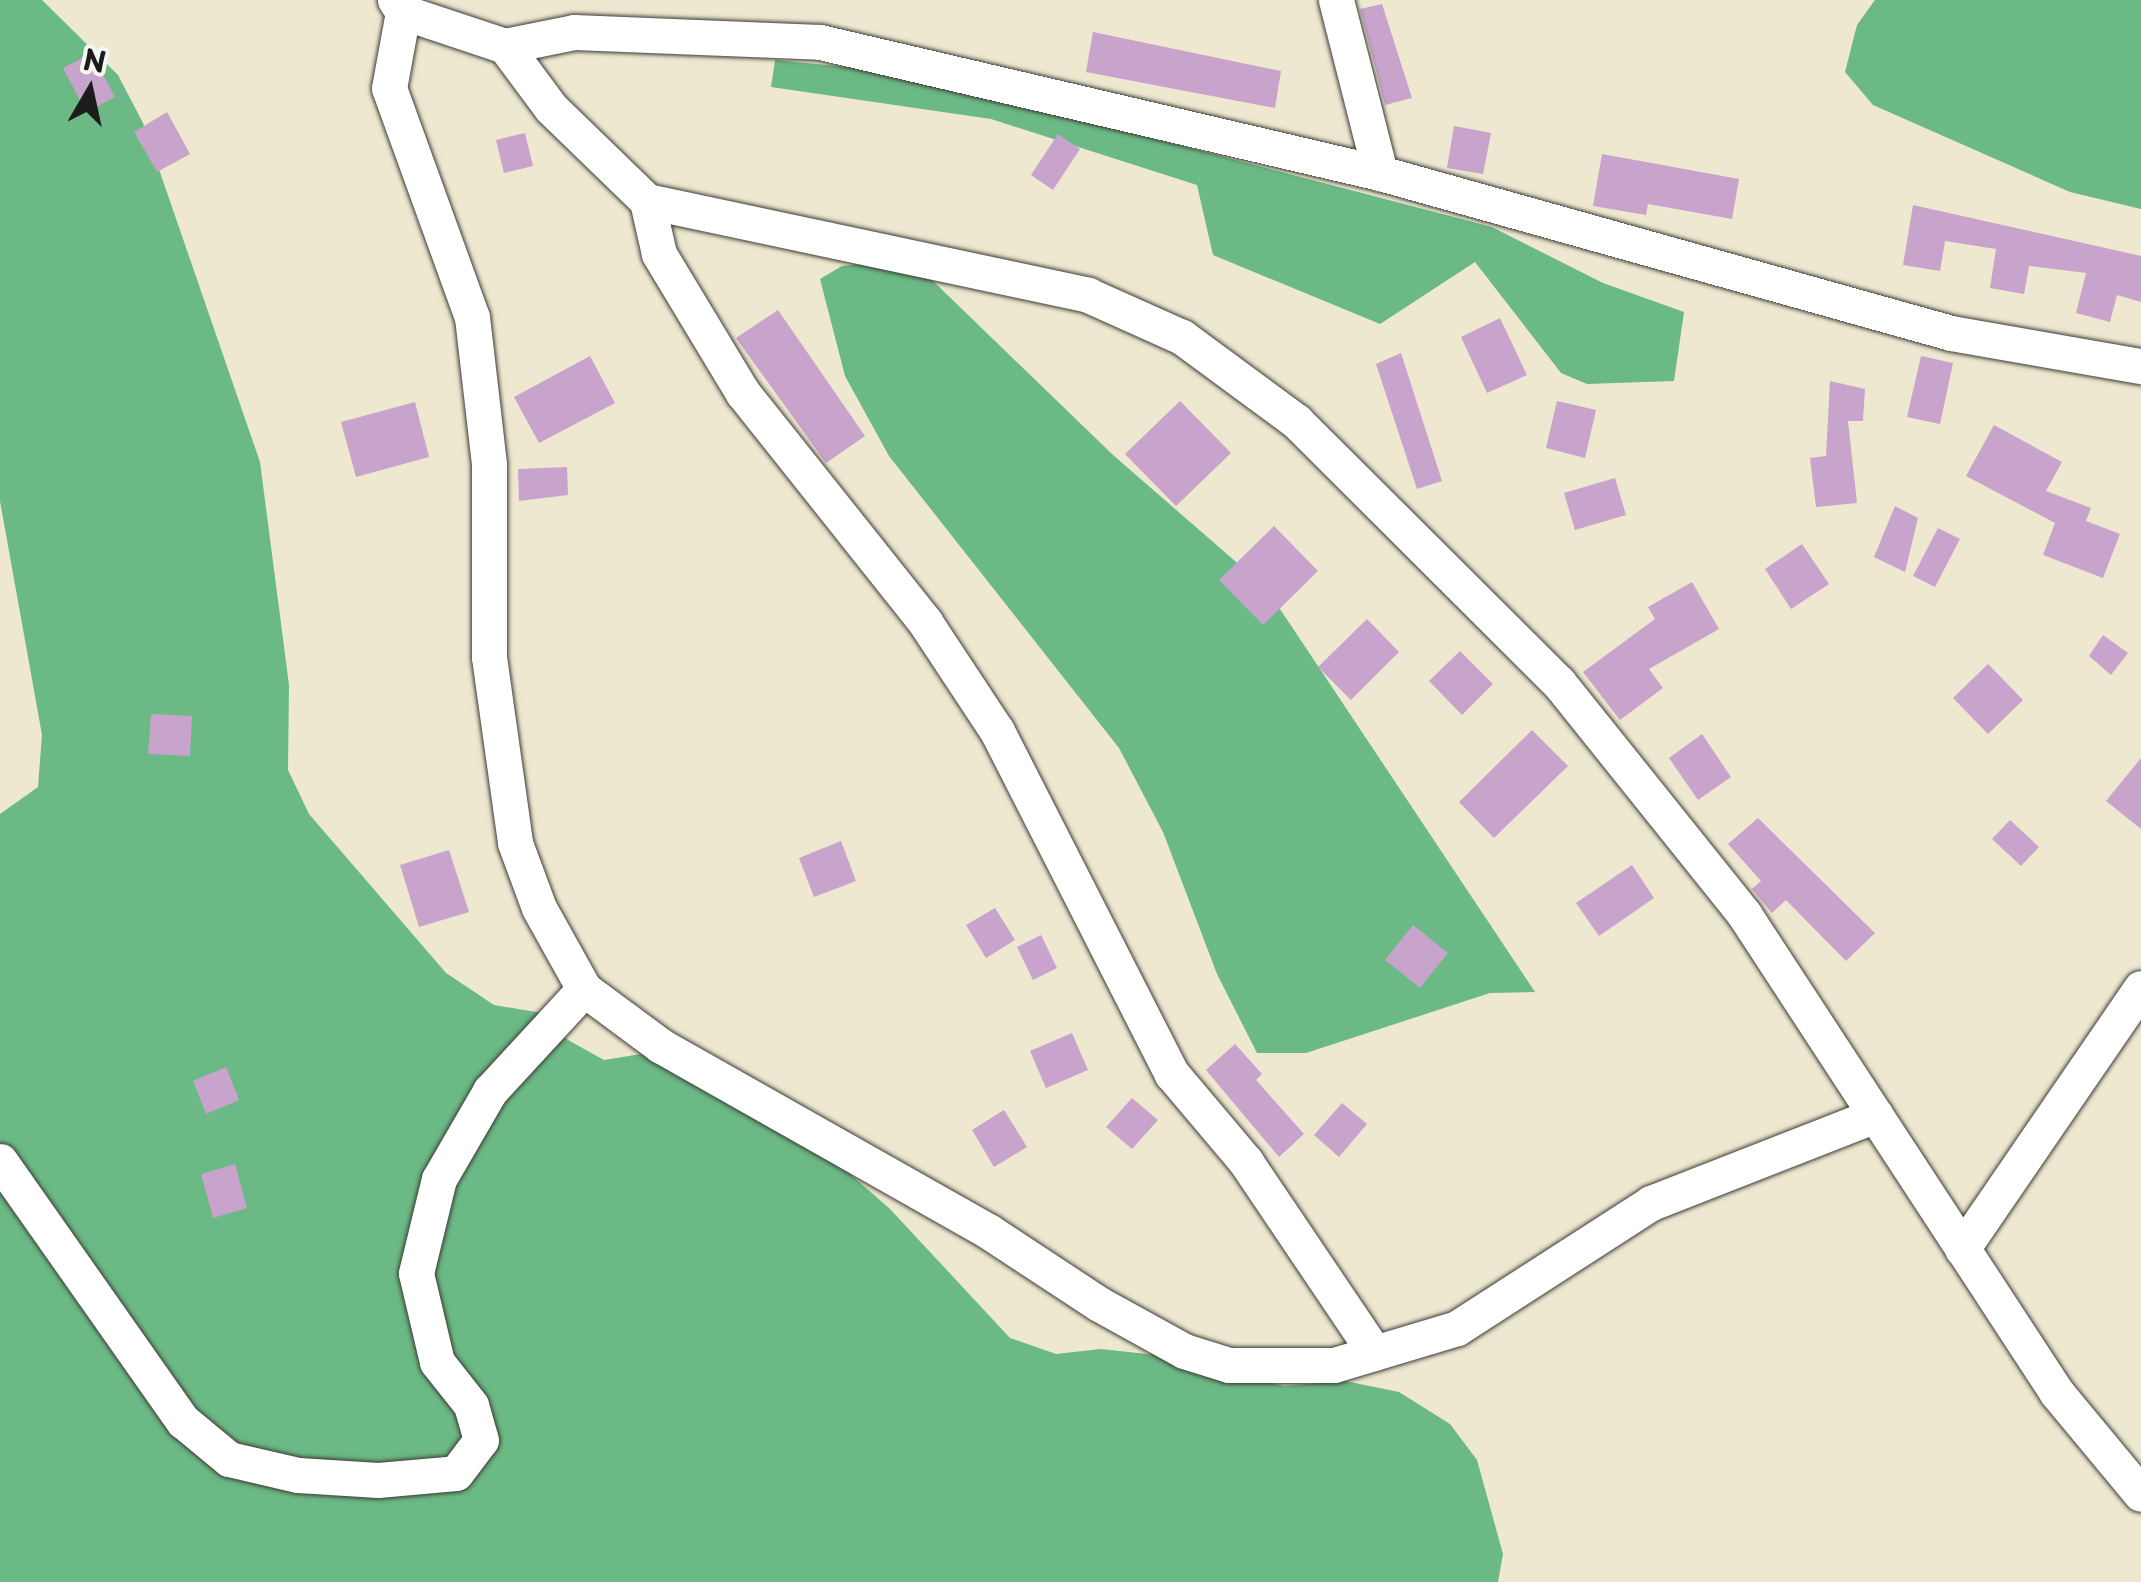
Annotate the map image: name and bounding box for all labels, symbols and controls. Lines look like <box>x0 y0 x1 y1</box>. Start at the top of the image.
text: N <box>80 37 109 83</box>
north arrow <box>40 40 140 140</box>

